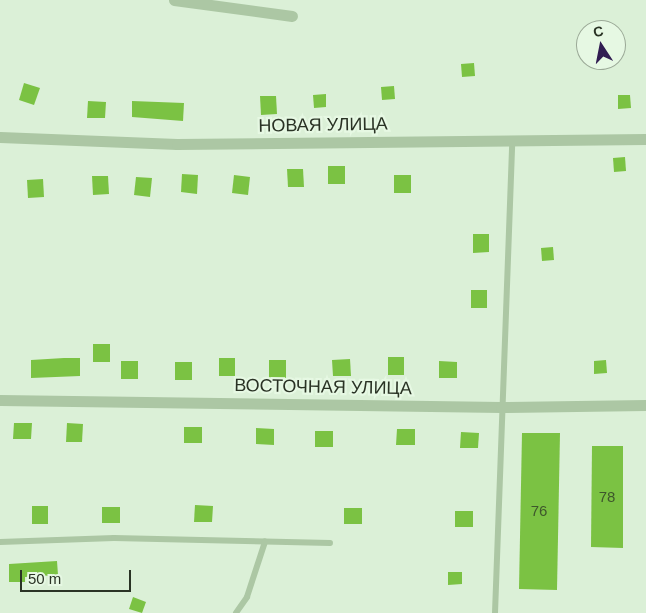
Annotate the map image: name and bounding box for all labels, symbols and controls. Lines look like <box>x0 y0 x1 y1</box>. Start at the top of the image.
north arrow <box>576 20 626 70</box>
text: С <box>592 22 605 40</box>
street label: НОВАЯ УЛИЦА <box>258 113 388 137</box>
street label: ВОСТОЧНАЯ УЛИЦА <box>234 375 412 399</box>
house number: 78 <box>599 488 615 506</box>
house number: 76 <box>531 502 547 520</box>
scale bar <box>22 560 134 592</box>
text: 50 m <box>28 570 61 587</box>

